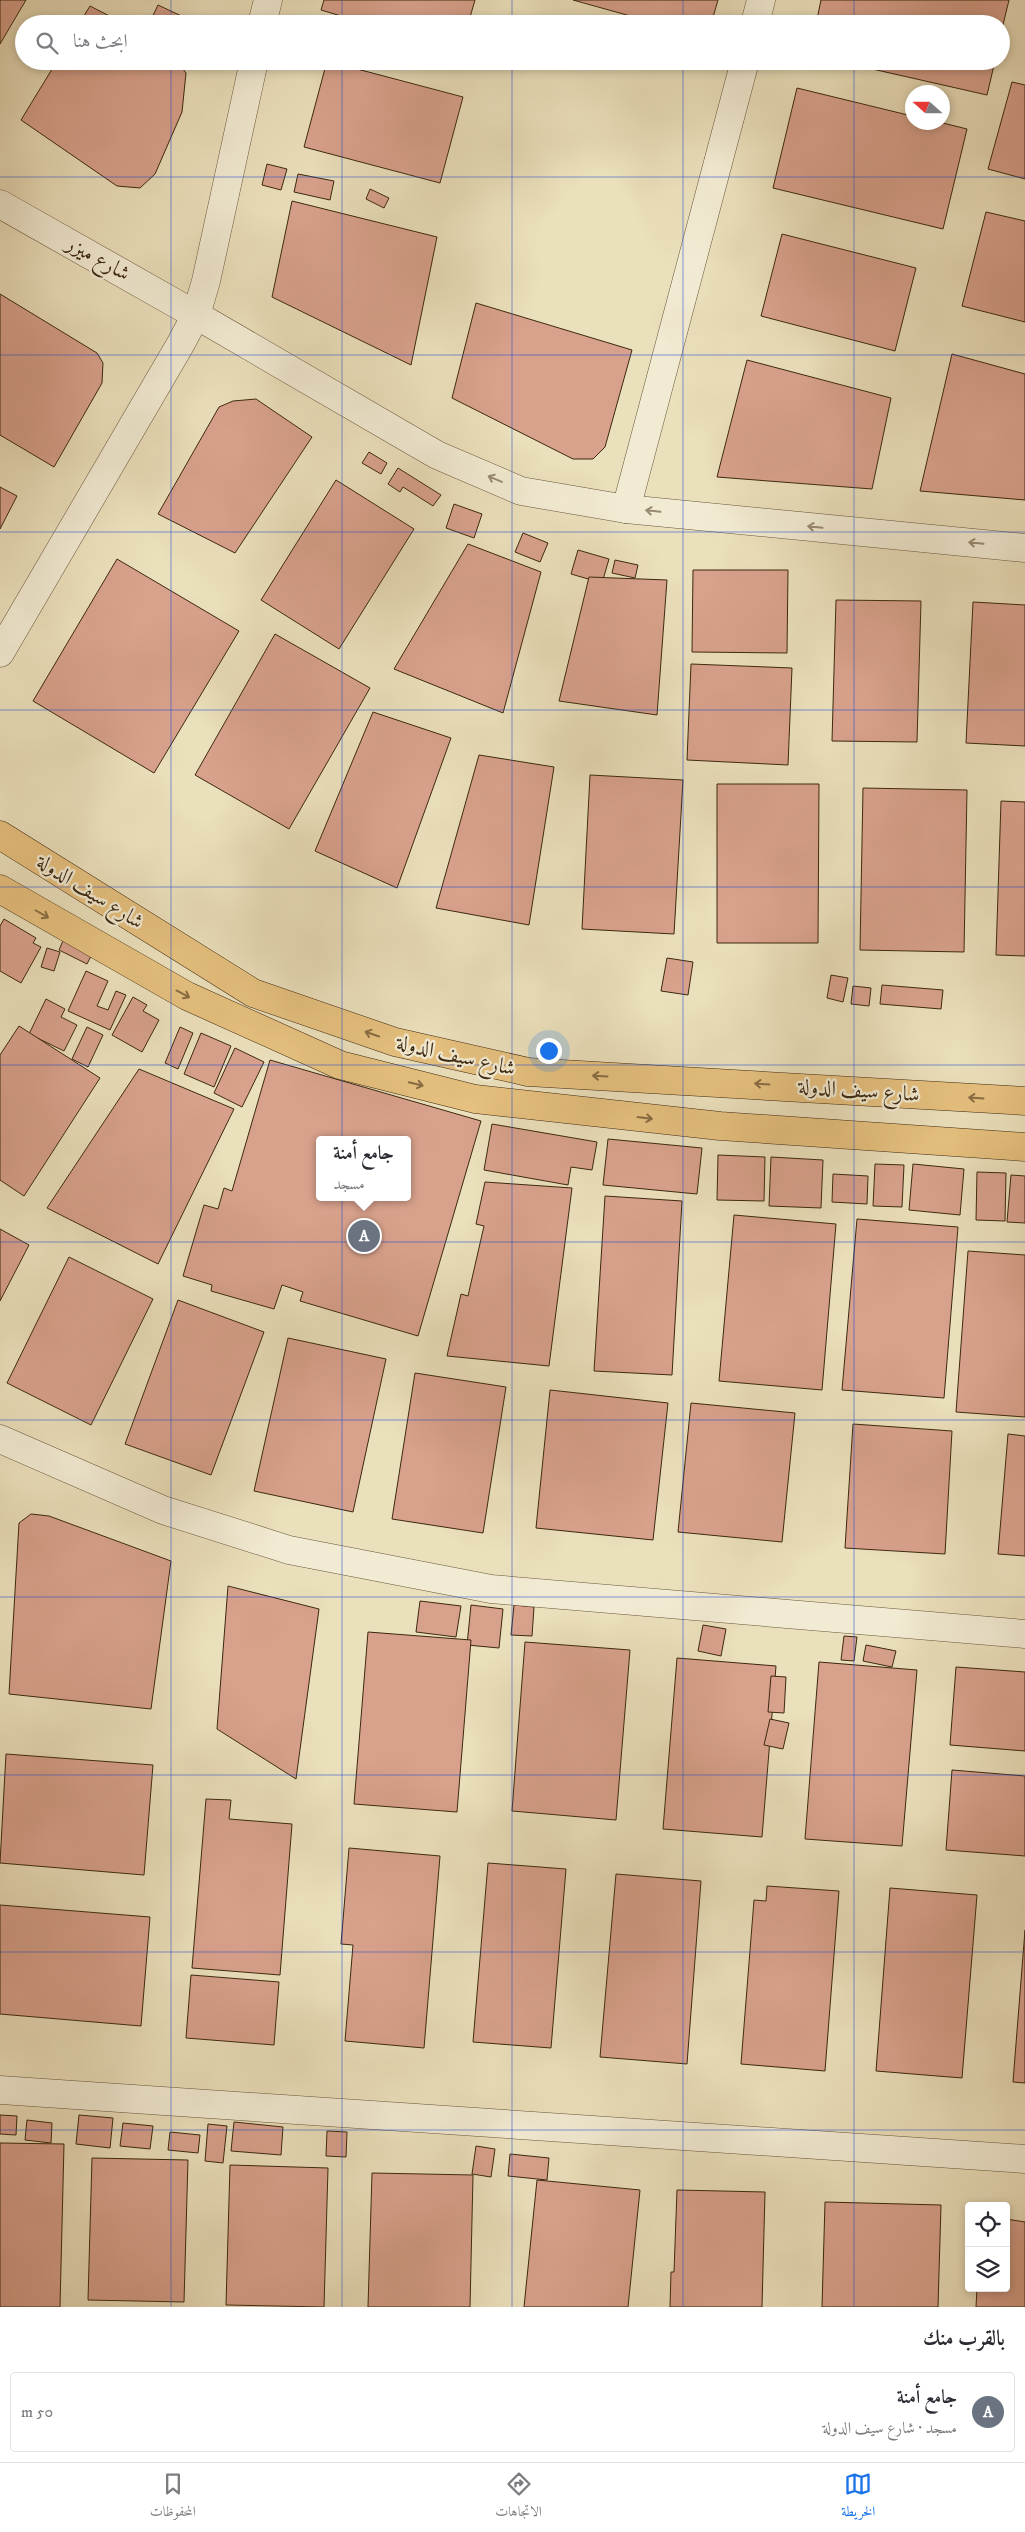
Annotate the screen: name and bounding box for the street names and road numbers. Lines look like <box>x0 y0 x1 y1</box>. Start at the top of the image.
street label: شارع ميزر <box>58 230 134 291</box>
street label: شارع سيف الدولة <box>29 848 148 939</box>
street label: شارع سيف الدولة <box>392 1029 518 1086</box>
street label: شارع سيف الدولة <box>796 1074 920 1112</box>

